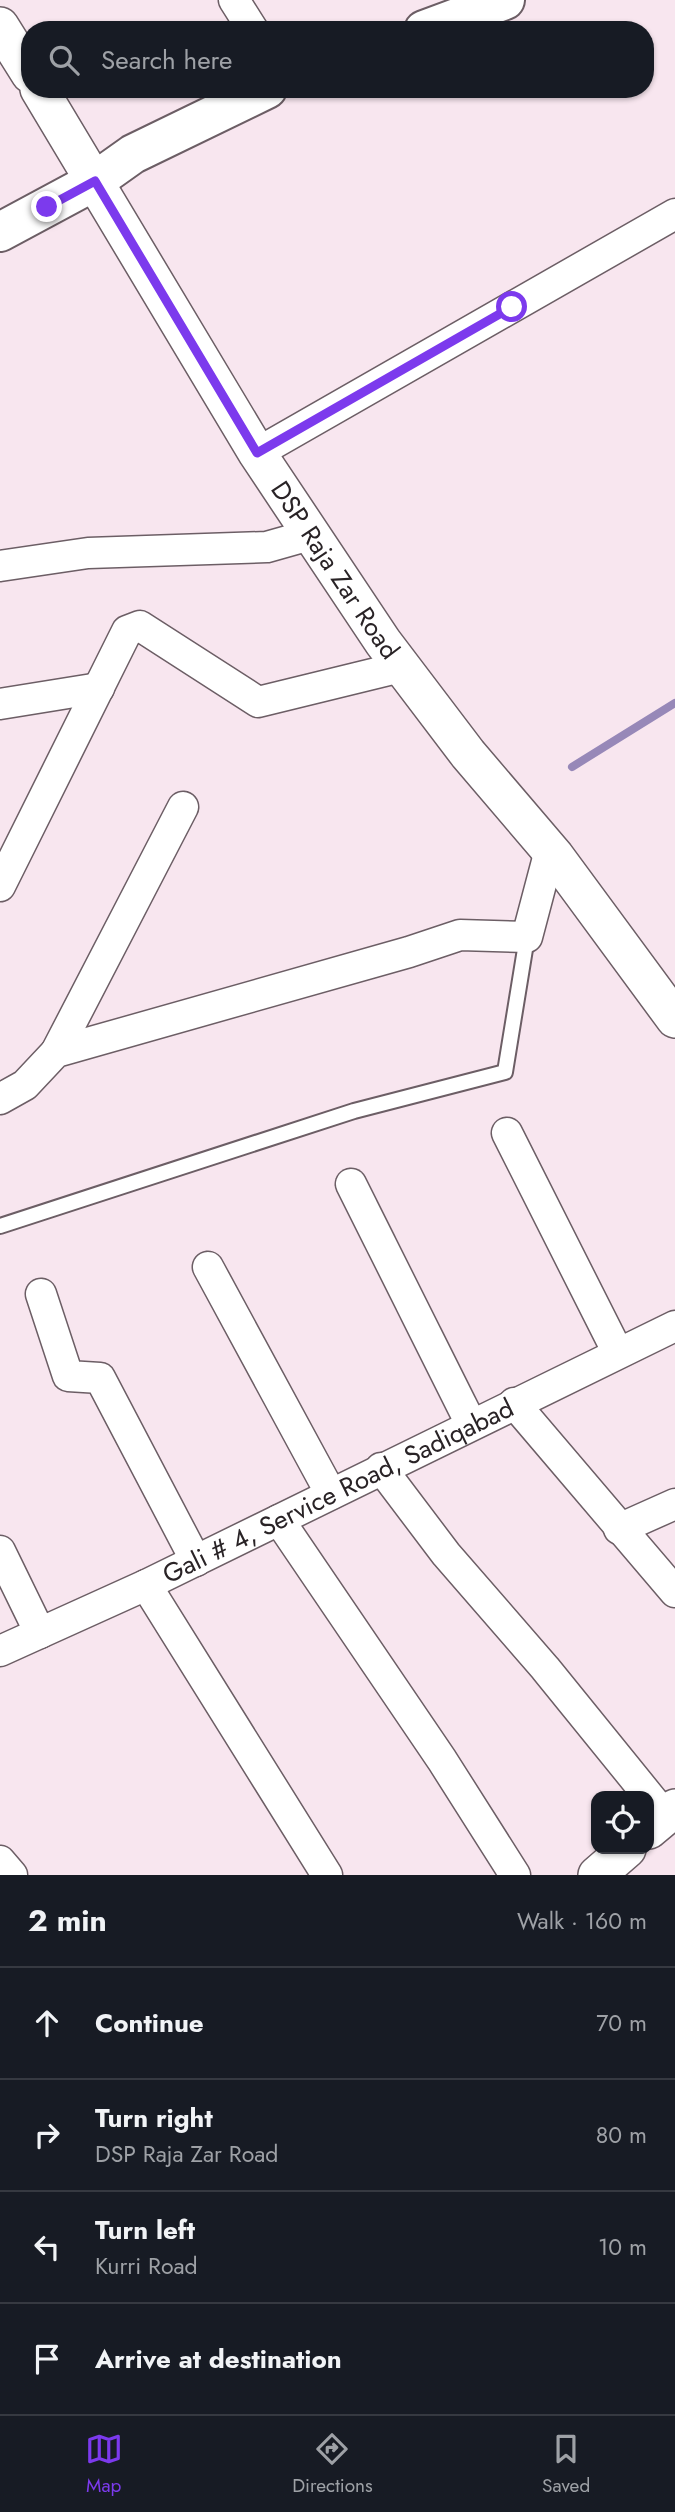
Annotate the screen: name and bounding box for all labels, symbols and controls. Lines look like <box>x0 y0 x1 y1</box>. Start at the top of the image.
search box <box>21 21 654 98</box>
icon: search <box>45 41 83 79</box>
text: Search here <box>101 41 233 79</box>
route end <box>31 191 62 222</box>
route start <box>496 291 527 322</box>
street label: DSP Raja Zar Road <box>262 473 409 667</box>
street label: Gali # 4, Service Road, Sadiqabad <box>156 1389 520 1593</box>
map controls <box>591 1791 654 1854</box>
button: locate <box>591 1791 654 1854</box>
text: 2 min <box>28 1899 107 1942</box>
text: Walk · 160 m <box>517 1904 647 1938</box>
icon: ahead <box>28 2004 66 2042</box>
text: Continue <box>95 2004 204 2042</box>
text: 70 m <box>596 2006 647 2040</box>
text: Turn right <box>95 2099 213 2137</box>
icon: right <box>28 2116 66 2154</box>
text: 80 m <box>596 2118 647 2152</box>
text: DSP Raja Zar Road <box>95 2137 278 2171</box>
text: Turn left <box>95 2211 195 2249</box>
icon: left <box>28 2228 66 2266</box>
text: 10 m <box>598 2230 647 2264</box>
text: Kurri Road <box>95 2249 198 2283</box>
icon: arrive <box>28 2340 66 2378</box>
text: Arrive at destination <box>95 2340 342 2378</box>
tab: Map <box>85 2430 123 2499</box>
tab: Directions <box>292 2430 373 2499</box>
tab: Saved <box>542 2430 590 2499</box>

